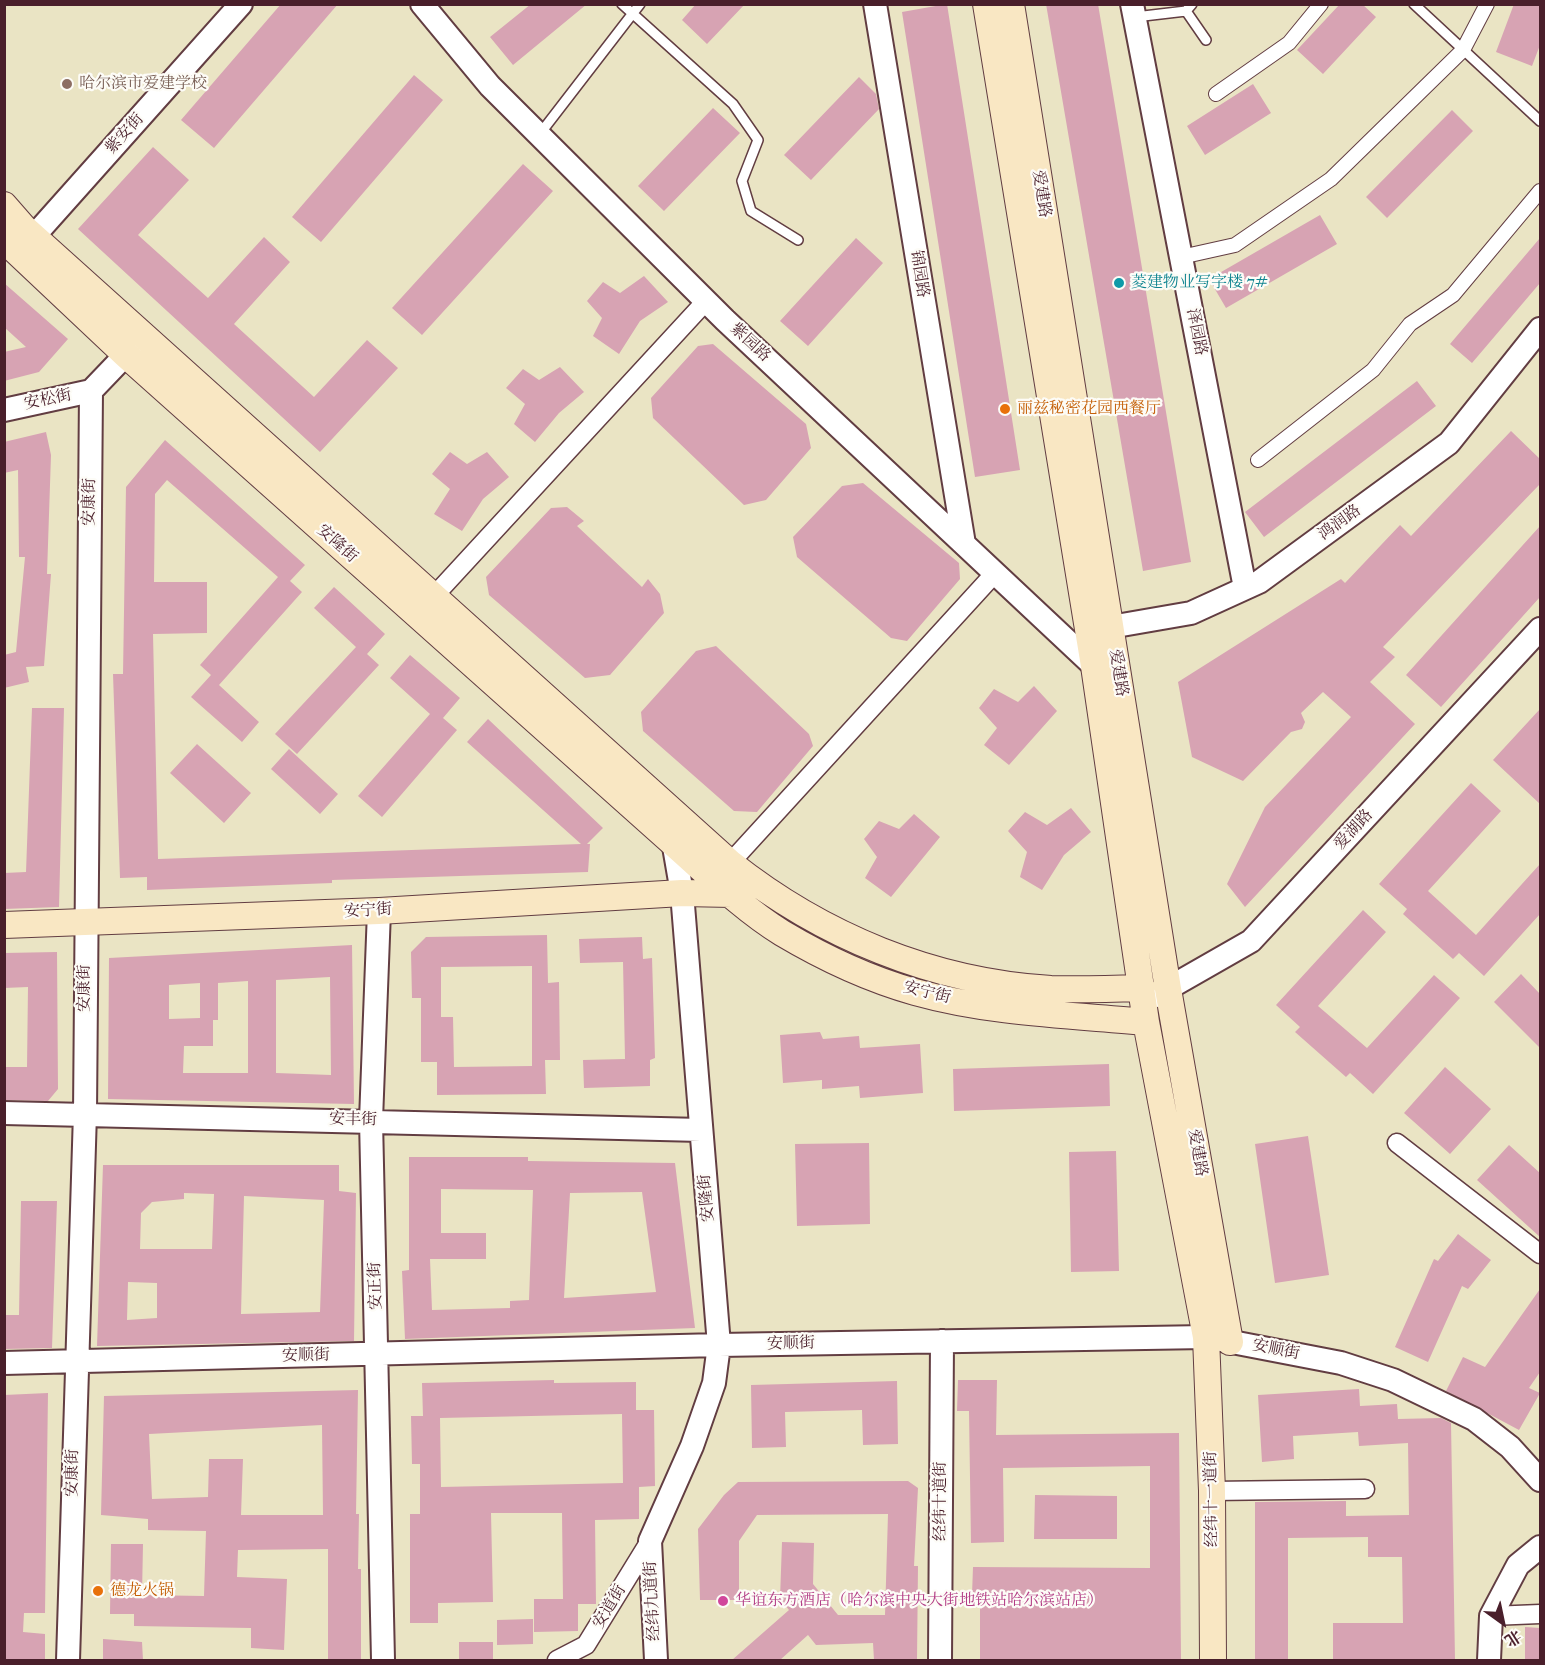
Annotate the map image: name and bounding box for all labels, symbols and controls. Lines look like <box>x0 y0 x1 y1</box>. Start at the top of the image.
place label: 哈尔滨市爱建学校 <box>79 74 207 94</box>
marker: 哈尔滨市爱建学校 <box>60 77 74 91</box>
street label: 紫安街 <box>102 110 148 158</box>
street label: 爱建路 <box>1028 169 1054 219</box>
street label: 锦园路 <box>906 249 932 299</box>
place label: 菱建物业写字楼 7# <box>1131 273 1268 293</box>
marker: 菱建物业写字楼 7# <box>1112 276 1126 290</box>
street label: 泽园路 <box>1182 307 1210 357</box>
street label: 紫园路 <box>726 320 774 366</box>
street label: 安松街 <box>23 386 73 414</box>
place label: 丽兹秘密花园西餐厅 <box>1017 399 1161 419</box>
marker: 丽兹秘密花园西餐厅 <box>998 402 1012 416</box>
street label: 安康街 <box>80 478 100 526</box>
street label: 鸿润路 <box>1315 501 1365 545</box>
street label: 安隆街 <box>313 521 361 567</box>
street label: 爱建路 <box>1105 648 1131 698</box>
street label: 爱湖路 <box>1331 806 1377 854</box>
street label: 安宁街 <box>344 900 392 922</box>
street label: 安康街 <box>75 964 95 1012</box>
street label: 安宁街 <box>901 978 953 1008</box>
street label: 安丰街 <box>329 1110 377 1130</box>
street label: 爱建路 <box>1183 1128 1211 1178</box>
street label: 安隆街 <box>695 1173 719 1223</box>
street label: 安正街 <box>366 1262 386 1310</box>
street label: 安顺街 <box>767 1334 815 1354</box>
street label: 安顺街 <box>1251 1336 1301 1364</box>
street label: 安顺街 <box>282 1346 330 1366</box>
street label: 安康街 <box>63 1449 83 1497</box>
street label: 经纬十一道街 <box>1202 1451 1222 1547</box>
street label: 经纬十道街 <box>931 1461 951 1541</box>
street label: 经纬九道街 <box>641 1561 665 1641</box>
place label: 德龙火锅 <box>110 1581 174 1601</box>
street label: 安道街 <box>589 1581 631 1633</box>
marker: 德龙火锅 <box>91 1584 105 1598</box>
place label: 华谊东方酒店（哈尔滨中央大街地铁站哈尔滨站店） <box>735 1591 1103 1611</box>
north arrow <box>1473 1593 1533 1653</box>
marker: 华谊东方酒店（哈尔滨中央大街地铁站哈尔滨站店） <box>716 1594 730 1608</box>
text: 北 <box>1501 1626 1525 1651</box>

